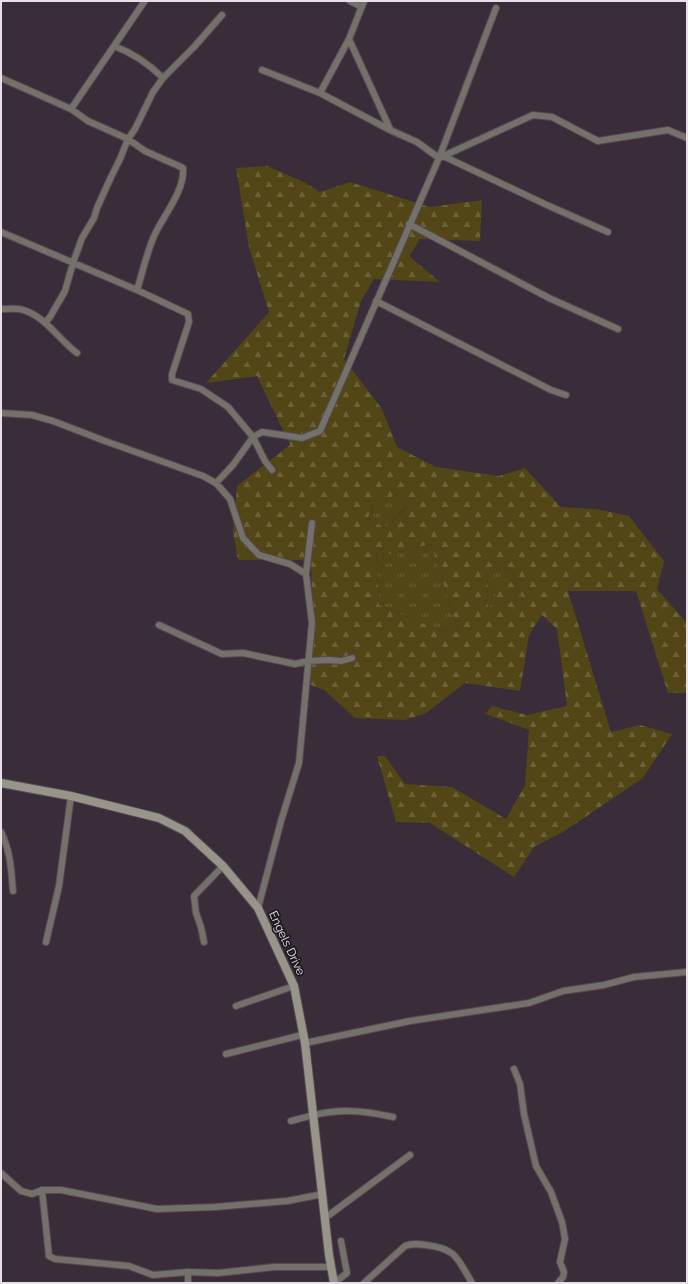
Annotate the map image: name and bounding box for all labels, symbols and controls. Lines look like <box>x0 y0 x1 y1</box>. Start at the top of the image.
street label: Engels Drive <box>266 909 308 977</box>

